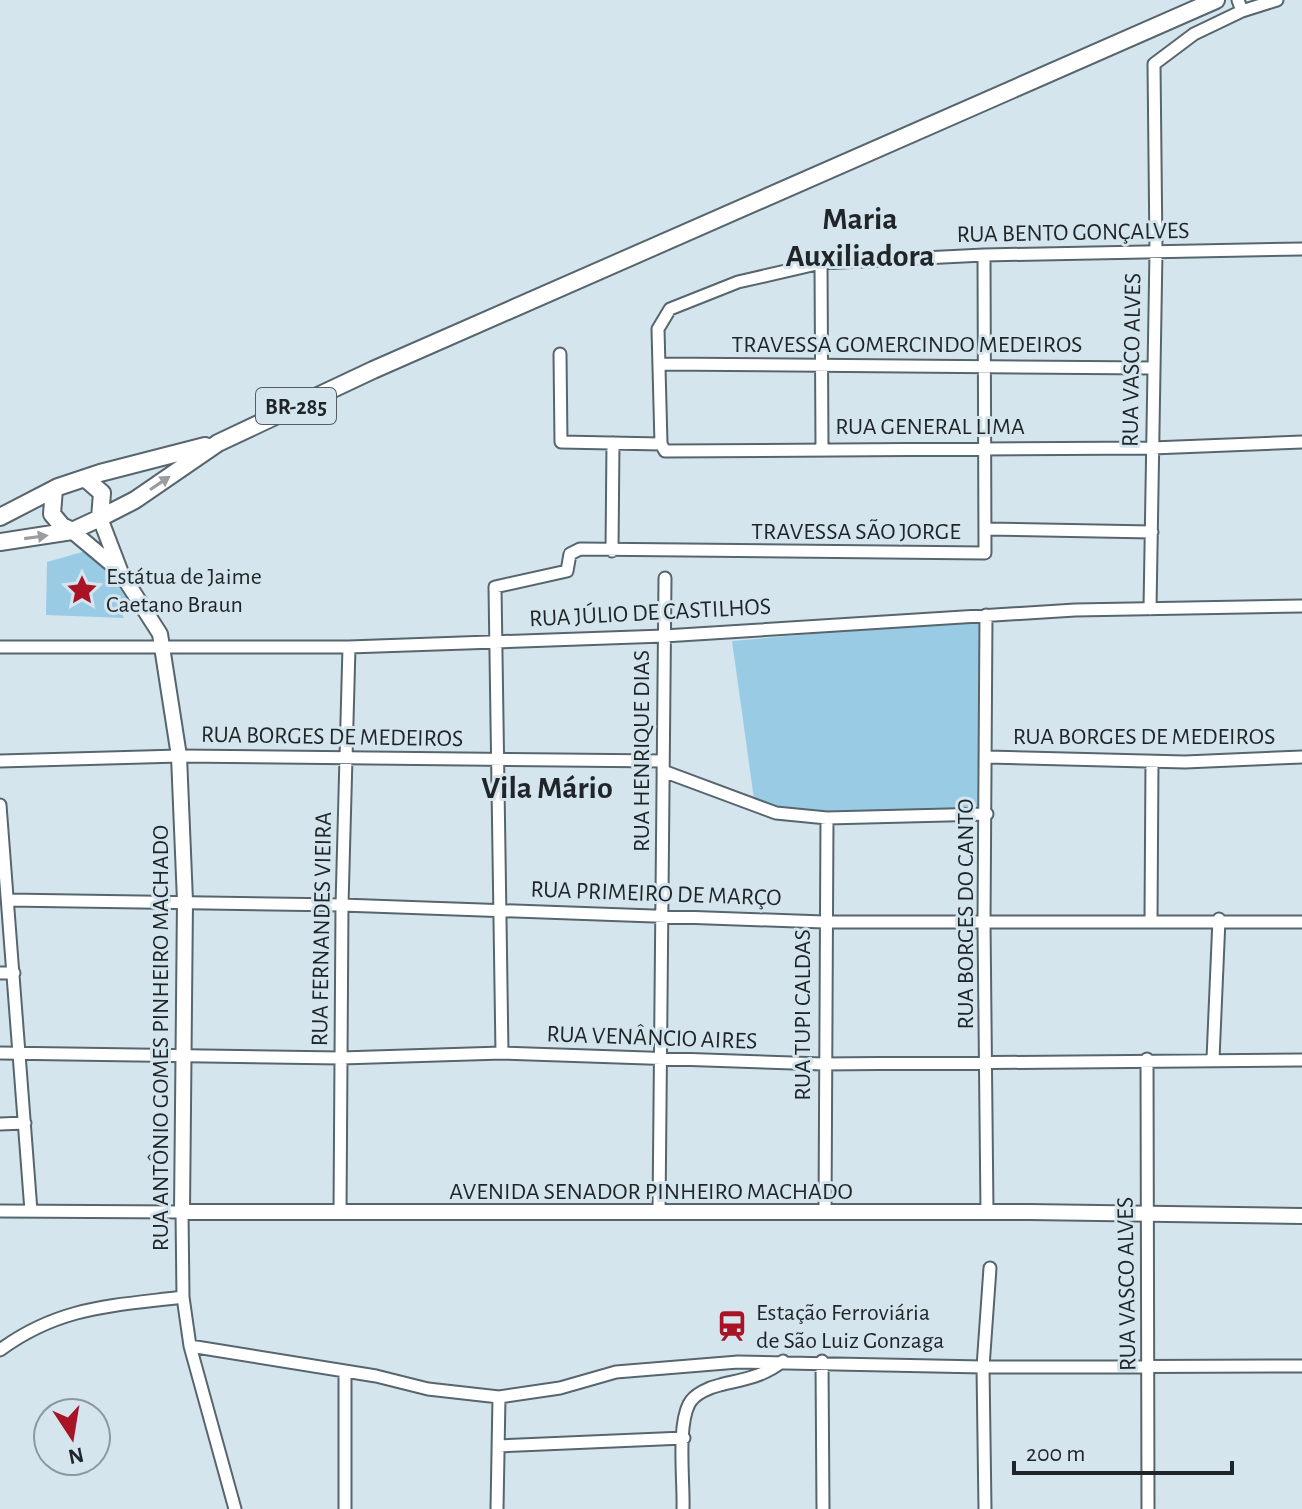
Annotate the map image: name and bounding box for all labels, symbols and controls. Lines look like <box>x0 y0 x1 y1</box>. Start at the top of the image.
district label: Maria Auxiliadora <box>785 203 935 272</box>
street label: RUA BENTO GONÇALVES <box>956 219 1190 247</box>
street label: RUA VASCO ALVES <box>1118 273 1146 447</box>
street label: TRAVESSA GOMERCINDO MEDEIROS <box>732 333 1082 357</box>
road number: BR-285 <box>256 388 336 424</box>
street label: RUA GENERAL LIMA <box>835 415 1025 439</box>
one-way arrow <box>150 475 171 490</box>
street label: TRAVESSA SÃO JORGE <box>751 518 961 544</box>
one-way arrow <box>24 530 49 543</box>
place label: Estátua de Jaime Caetano Braun <box>106 565 262 617</box>
place icon: Estátua de Jaime Caetano Braun <box>65 573 99 607</box>
street label: RUA JÚLIO DE CASTILHOS <box>528 593 772 631</box>
street label: RUA HENRIQUE DIAS <box>630 650 654 852</box>
street label: RUA BORGES DE MEDEIROS <box>201 723 463 751</box>
street label: RUA BORGES DE MEDEIROS <box>1013 725 1275 749</box>
district label: Vila Mário <box>481 772 613 804</box>
street label: RUA BORGES DO CANTO <box>954 799 978 1029</box>
street label: RUA FERNANDES VIEIRA <box>308 811 336 1047</box>
street label: RUA ANTÔNIO GOMES PINHEIRO MACHADO <box>147 825 173 1251</box>
street label: RUA PRIMEIRO DE MARÇO <box>530 878 782 910</box>
street label: RUA TUPI CALDAS <box>791 929 815 1101</box>
street label: RUA VENÂNCIO AIRES <box>546 1020 758 1054</box>
street label: AVENIDA SENADOR PINHEIRO MACHADO <box>449 1180 853 1204</box>
street label: RUA VASCO ALVES <box>1113 1197 1141 1371</box>
place label: Estação Ferroviária de São Luiz Gonzaga <box>756 1301 944 1353</box>
station icon: Estação Ferroviária de São Luiz Gonzaga <box>715 1309 749 1343</box>
north arrow <box>32 1397 112 1477</box>
scale bar <box>1014 1425 1232 1475</box>
text: 200 m <box>1026 1442 1085 1466</box>
text: N <box>66 1443 86 1468</box>

